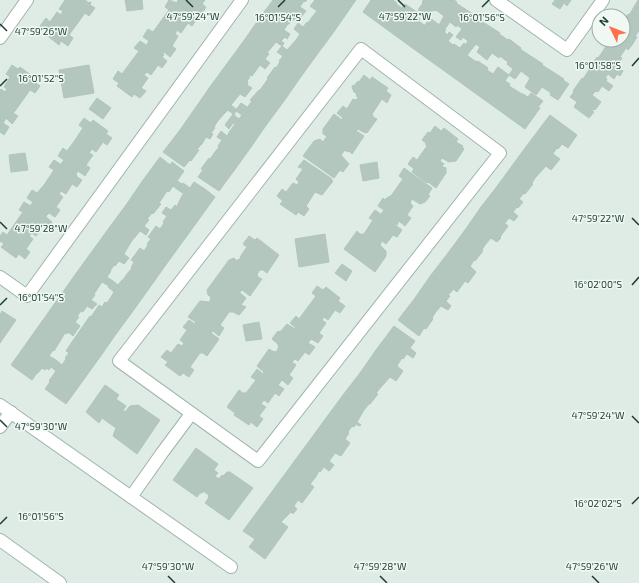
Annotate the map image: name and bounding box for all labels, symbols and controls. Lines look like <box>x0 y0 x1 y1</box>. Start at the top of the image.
north arrow <box>591 8 631 48</box>
text: 47°59'24"W <box>167 10 220 22</box>
text: 47°59'22"W <box>379 10 432 22</box>
text: 16°01'54"S <box>255 11 301 23</box>
text: 16°01'56"S <box>459 11 505 23</box>
text: N <box>596 13 611 28</box>
text: 47°59'26"W <box>15 25 68 37</box>
text: 16°01'58"S <box>575 59 621 71</box>
text: 16°01'52"S <box>18 72 64 84</box>
text: 47°59'22"W <box>572 212 625 224</box>
text: 47°59'28"W <box>15 222 68 234</box>
text: 16°02'00"S <box>574 278 623 290</box>
text: 16°01'54"S <box>18 291 64 303</box>
text: 47°59'24"W <box>572 409 625 421</box>
text: 47°59'30"W <box>15 420 68 432</box>
text: 16°02'02"S <box>574 497 622 509</box>
text: 16°01'56"S <box>18 510 64 522</box>
text: 47°59'30"W <box>142 560 195 572</box>
text: 47°59'28"W <box>354 560 407 572</box>
text: 47°59'26"W <box>566 560 619 572</box>

